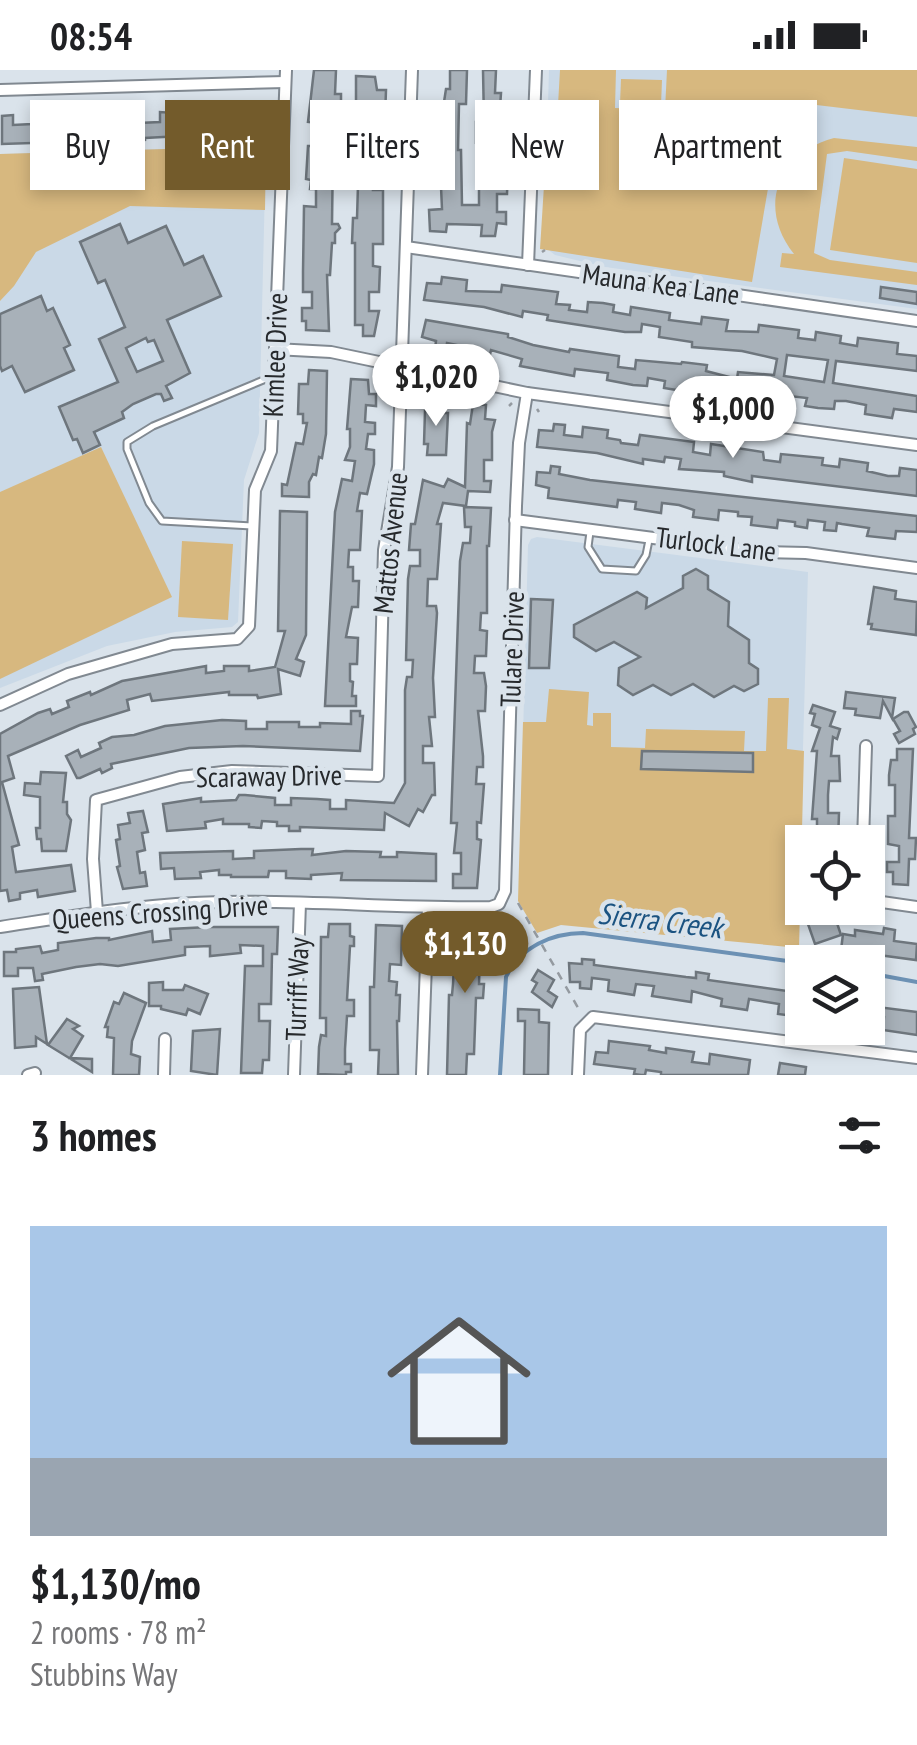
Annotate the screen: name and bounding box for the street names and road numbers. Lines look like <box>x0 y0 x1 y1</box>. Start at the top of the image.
street label: Mauna Kea Lane <box>580 254 742 313</box>
street label: Kimlee Drive <box>254 292 295 418</box>
street label: Mattos Avenue <box>364 471 415 615</box>
street label: Turlock Lane <box>654 518 778 569</box>
street label: Tulare Drive <box>491 590 532 708</box>
street label: Scaraway Drive <box>196 756 342 795</box>
street label: Queens Crossing Drive <box>51 885 269 938</box>
street label: Turriff Way <box>276 936 317 1041</box>

